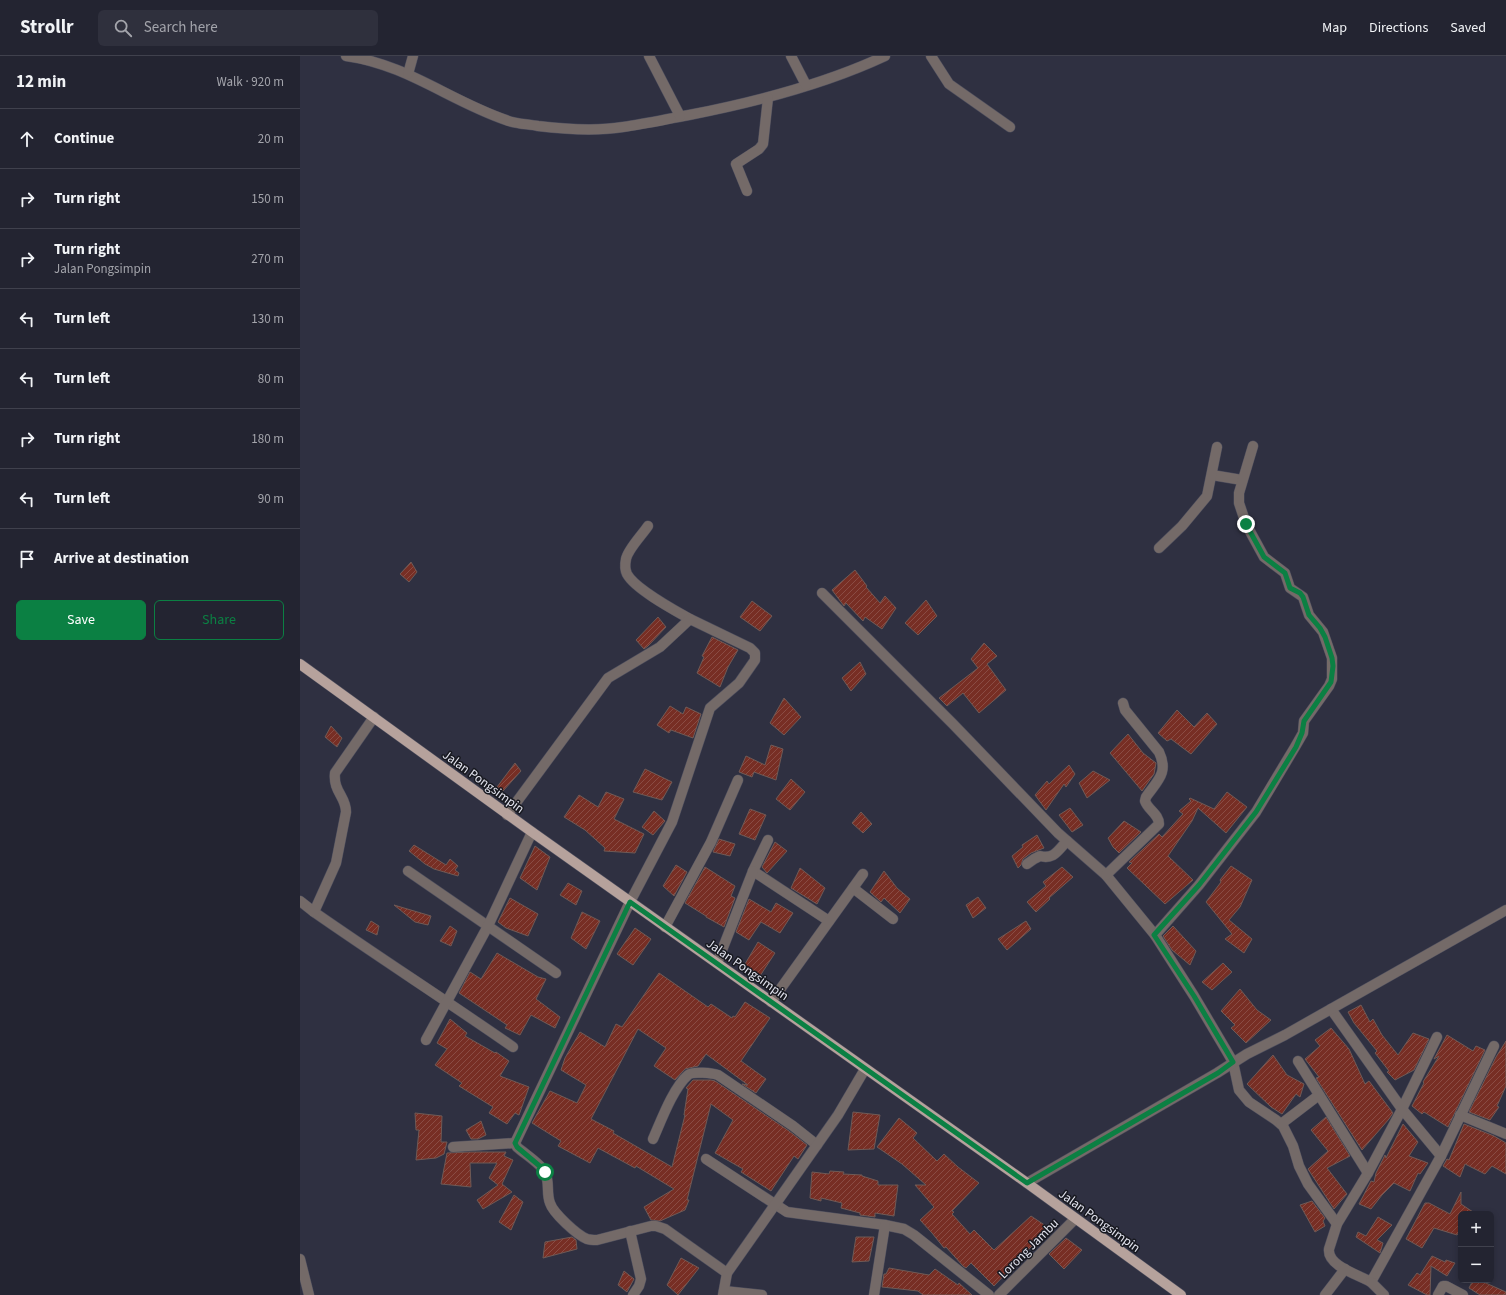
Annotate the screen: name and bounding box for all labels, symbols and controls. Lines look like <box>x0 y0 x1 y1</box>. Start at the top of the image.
search box <box>98 10 378 46</box>
text: Strollr <box>20 14 74 41</box>
icon: search <box>112 17 134 39</box>
text: Search here <box>144 17 218 38</box>
text: Map <box>1322 18 1347 38</box>
text: Directions <box>1369 18 1428 38</box>
text: Saved <box>1450 18 1486 38</box>
text: 12 min <box>16 70 66 94</box>
text: Walk · 920 m <box>216 73 284 91</box>
icon: ahead <box>16 128 38 150</box>
text: Continue <box>54 128 114 149</box>
text: 20 m <box>258 130 284 148</box>
icon: right <box>16 188 38 210</box>
text: Turn right <box>54 188 120 209</box>
text: 150 m <box>251 190 284 208</box>
text: Turn right <box>54 239 120 260</box>
icon: right <box>16 248 38 270</box>
text: 270 m <box>251 250 284 268</box>
text: Jalan Pongsimpin <box>54 260 151 278</box>
icon: left <box>16 308 38 330</box>
text: Turn left <box>54 308 110 329</box>
text: 130 m <box>251 310 284 328</box>
icon: left <box>16 368 38 390</box>
text: Turn left <box>54 368 110 389</box>
text: 80 m <box>258 370 284 388</box>
icon: right <box>16 428 38 450</box>
text: Turn right <box>54 428 120 449</box>
text: 180 m <box>251 430 284 448</box>
icon: left <box>16 488 38 510</box>
text: Turn left <box>54 488 110 509</box>
text: 90 m <box>258 490 284 508</box>
route end <box>1237 515 1255 533</box>
icon: arrive <box>16 548 38 570</box>
text: Arrive at destination <box>54 548 189 569</box>
button: Save <box>16 600 146 640</box>
button: Share <box>154 600 284 640</box>
street label: Jalan Pongsimpin <box>439 746 528 818</box>
street label: Jalan Pongsimpin <box>703 935 792 1005</box>
route start <box>536 1163 554 1181</box>
street label: Jalan Pongsimpin <box>1055 1185 1144 1257</box>
map controls <box>1458 1211 1494 1283</box>
button: + <box>1458 1211 1494 1247</box>
street label: Lorong Jambu <box>995 1215 1063 1283</box>
button: − <box>1458 1247 1494 1283</box>

